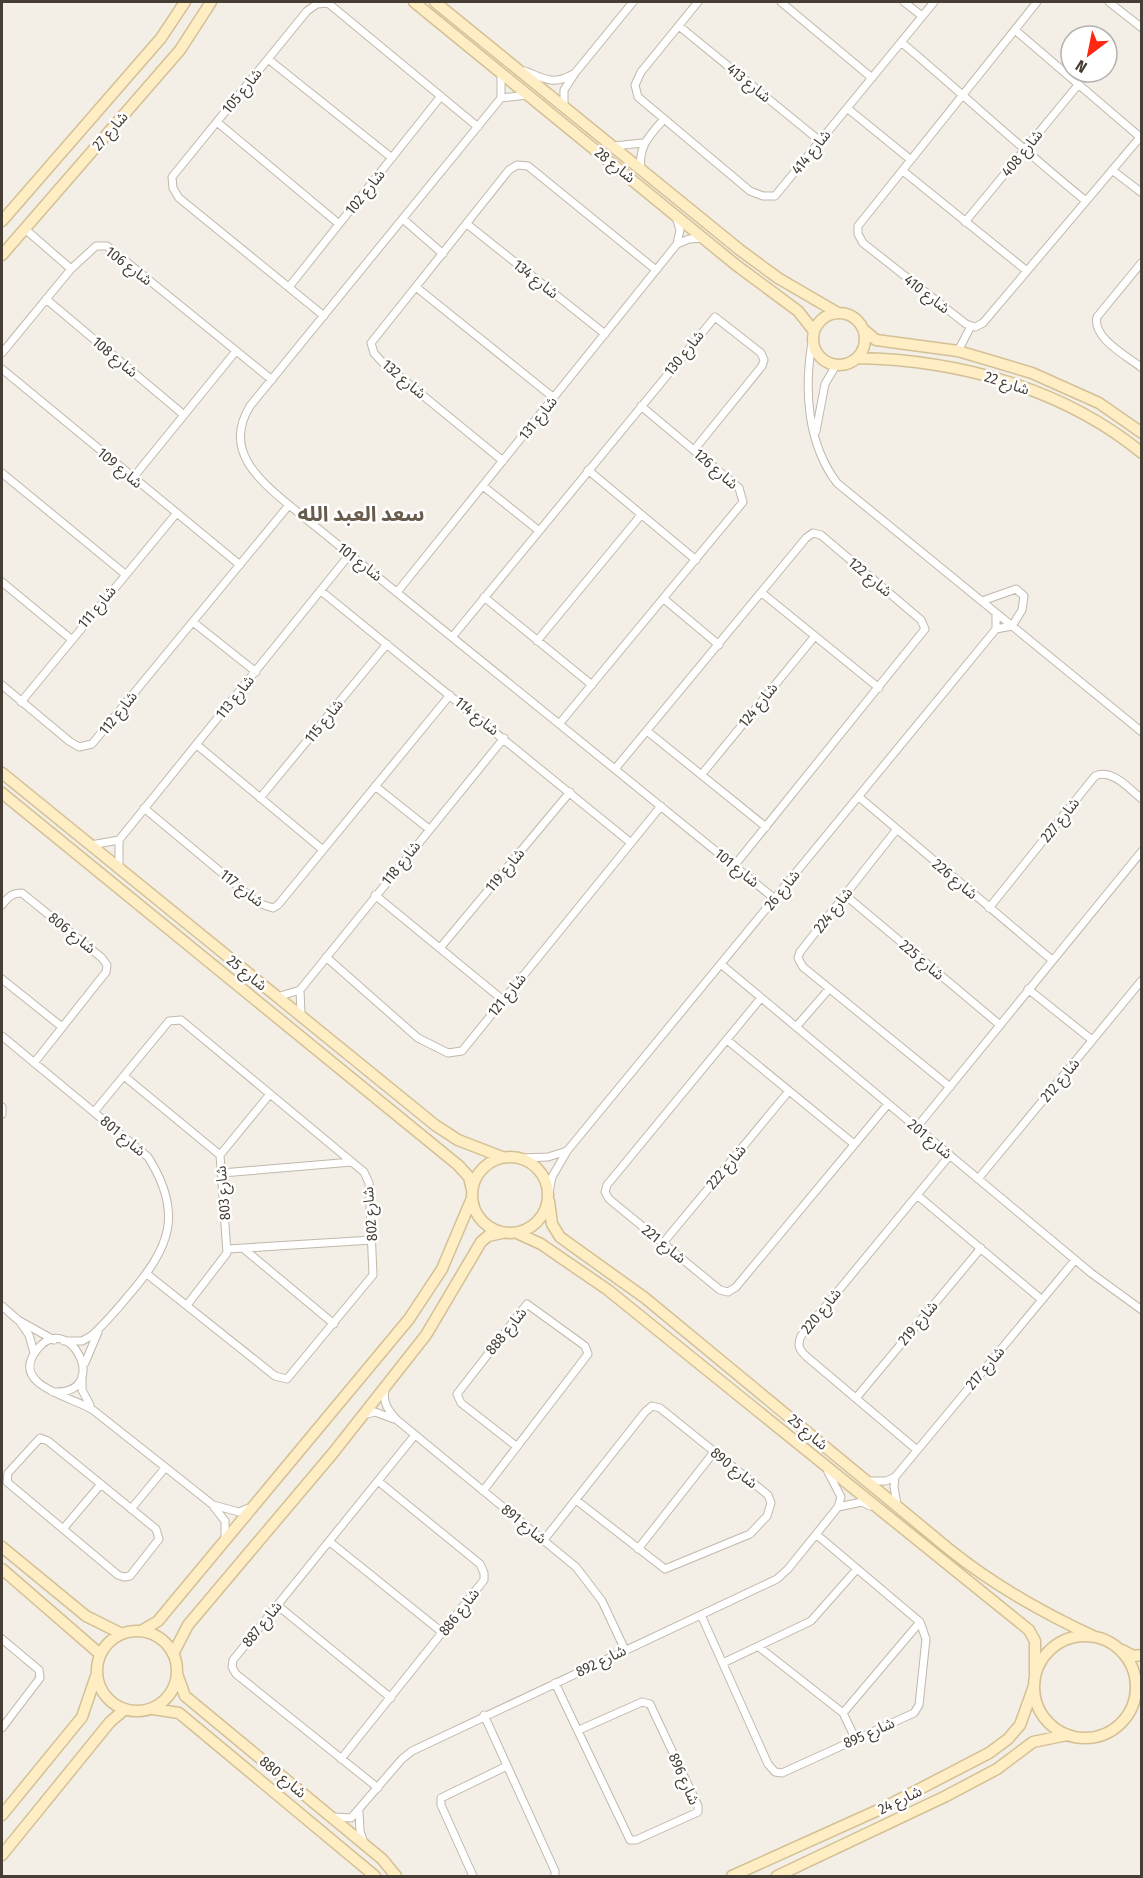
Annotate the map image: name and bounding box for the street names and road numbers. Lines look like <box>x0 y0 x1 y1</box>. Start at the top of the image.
street label: شارع 413 <box>721 60 775 109</box>
street label: شارع 105 <box>218 64 268 119</box>
street label: شارع 27 <box>88 108 134 156</box>
street label: شارع 414 <box>788 126 837 180</box>
street label: شارع 408 <box>998 126 1049 182</box>
street label: شارع 28 <box>589 143 639 189</box>
street label: شارع 102 <box>341 166 391 220</box>
street label: شارع 106 <box>100 243 156 292</box>
street label: شارع 134 <box>508 256 562 305</box>
street label: شارع 410 <box>899 271 954 320</box>
street label: شارع 130 <box>660 326 710 381</box>
street label: شارع 108 <box>87 333 142 384</box>
street label: شارع 132 <box>376 355 430 405</box>
street label: شارع 22 <box>981 367 1032 402</box>
street label: شارع 131 <box>515 392 563 445</box>
street label: شارع 109 <box>92 444 146 495</box>
street label: شارع 126 <box>688 445 742 495</box>
street label: شارع 101 <box>332 539 386 588</box>
street label: شارع 122 <box>842 553 896 603</box>
street label: شارع 111 <box>74 582 122 634</box>
street label: شارع 113 <box>212 671 261 724</box>
street label: شارع 124 <box>735 679 784 733</box>
street label: شارع 112 <box>95 687 143 740</box>
street label: شارع 114 <box>449 693 503 742</box>
street label: شارع 115 <box>301 695 350 748</box>
street label: شارع 227 <box>1037 794 1086 848</box>
street label: شارع 118 <box>378 837 427 891</box>
street label: شارع 119 <box>482 844 531 897</box>
street label: شارع 101 <box>709 845 763 894</box>
street label: شارع 226 <box>927 855 981 906</box>
street label: شارع 117 <box>215 865 268 913</box>
street label: شارع 26 <box>760 866 806 916</box>
street label: شارع 224 <box>810 883 859 938</box>
street label: شارع 806 <box>43 909 99 960</box>
street label: شارع 225 <box>894 936 948 986</box>
street label: شارع 25 <box>221 951 271 997</box>
street label: شارع 121 <box>484 969 532 1022</box>
street label: شارع 212 <box>1037 1054 1086 1107</box>
street label: شارع 801 <box>95 1112 149 1163</box>
street label: شارع 201 <box>902 1115 956 1165</box>
street label: شارع 222 <box>702 1141 752 1195</box>
street label: شارع 803 <box>212 1164 237 1221</box>
street label: شارع 802 <box>359 1186 384 1242</box>
street label: شارع 221 <box>636 1221 690 1270</box>
street label: شارع 220 <box>797 1284 847 1339</box>
street label: شارع 219 <box>894 1297 944 1351</box>
street label: شارع 888 <box>482 1304 533 1360</box>
street label: شارع 217 <box>962 1343 1011 1395</box>
street label: شارع 25 <box>783 1410 832 1456</box>
street label: شارع 890 <box>705 1444 761 1495</box>
street label: شارع 891 <box>496 1500 550 1550</box>
street label: شارع 886 <box>435 1585 486 1641</box>
street label: شارع 887 <box>238 1597 288 1652</box>
street label: شارع 892 <box>573 1641 631 1684</box>
street label: شارع 895 <box>841 1714 899 1755</box>
street label: شارع 896 <box>662 1750 703 1809</box>
street label: شارع 880 <box>254 1752 310 1804</box>
street label: شارع 24 <box>875 1782 926 1821</box>

